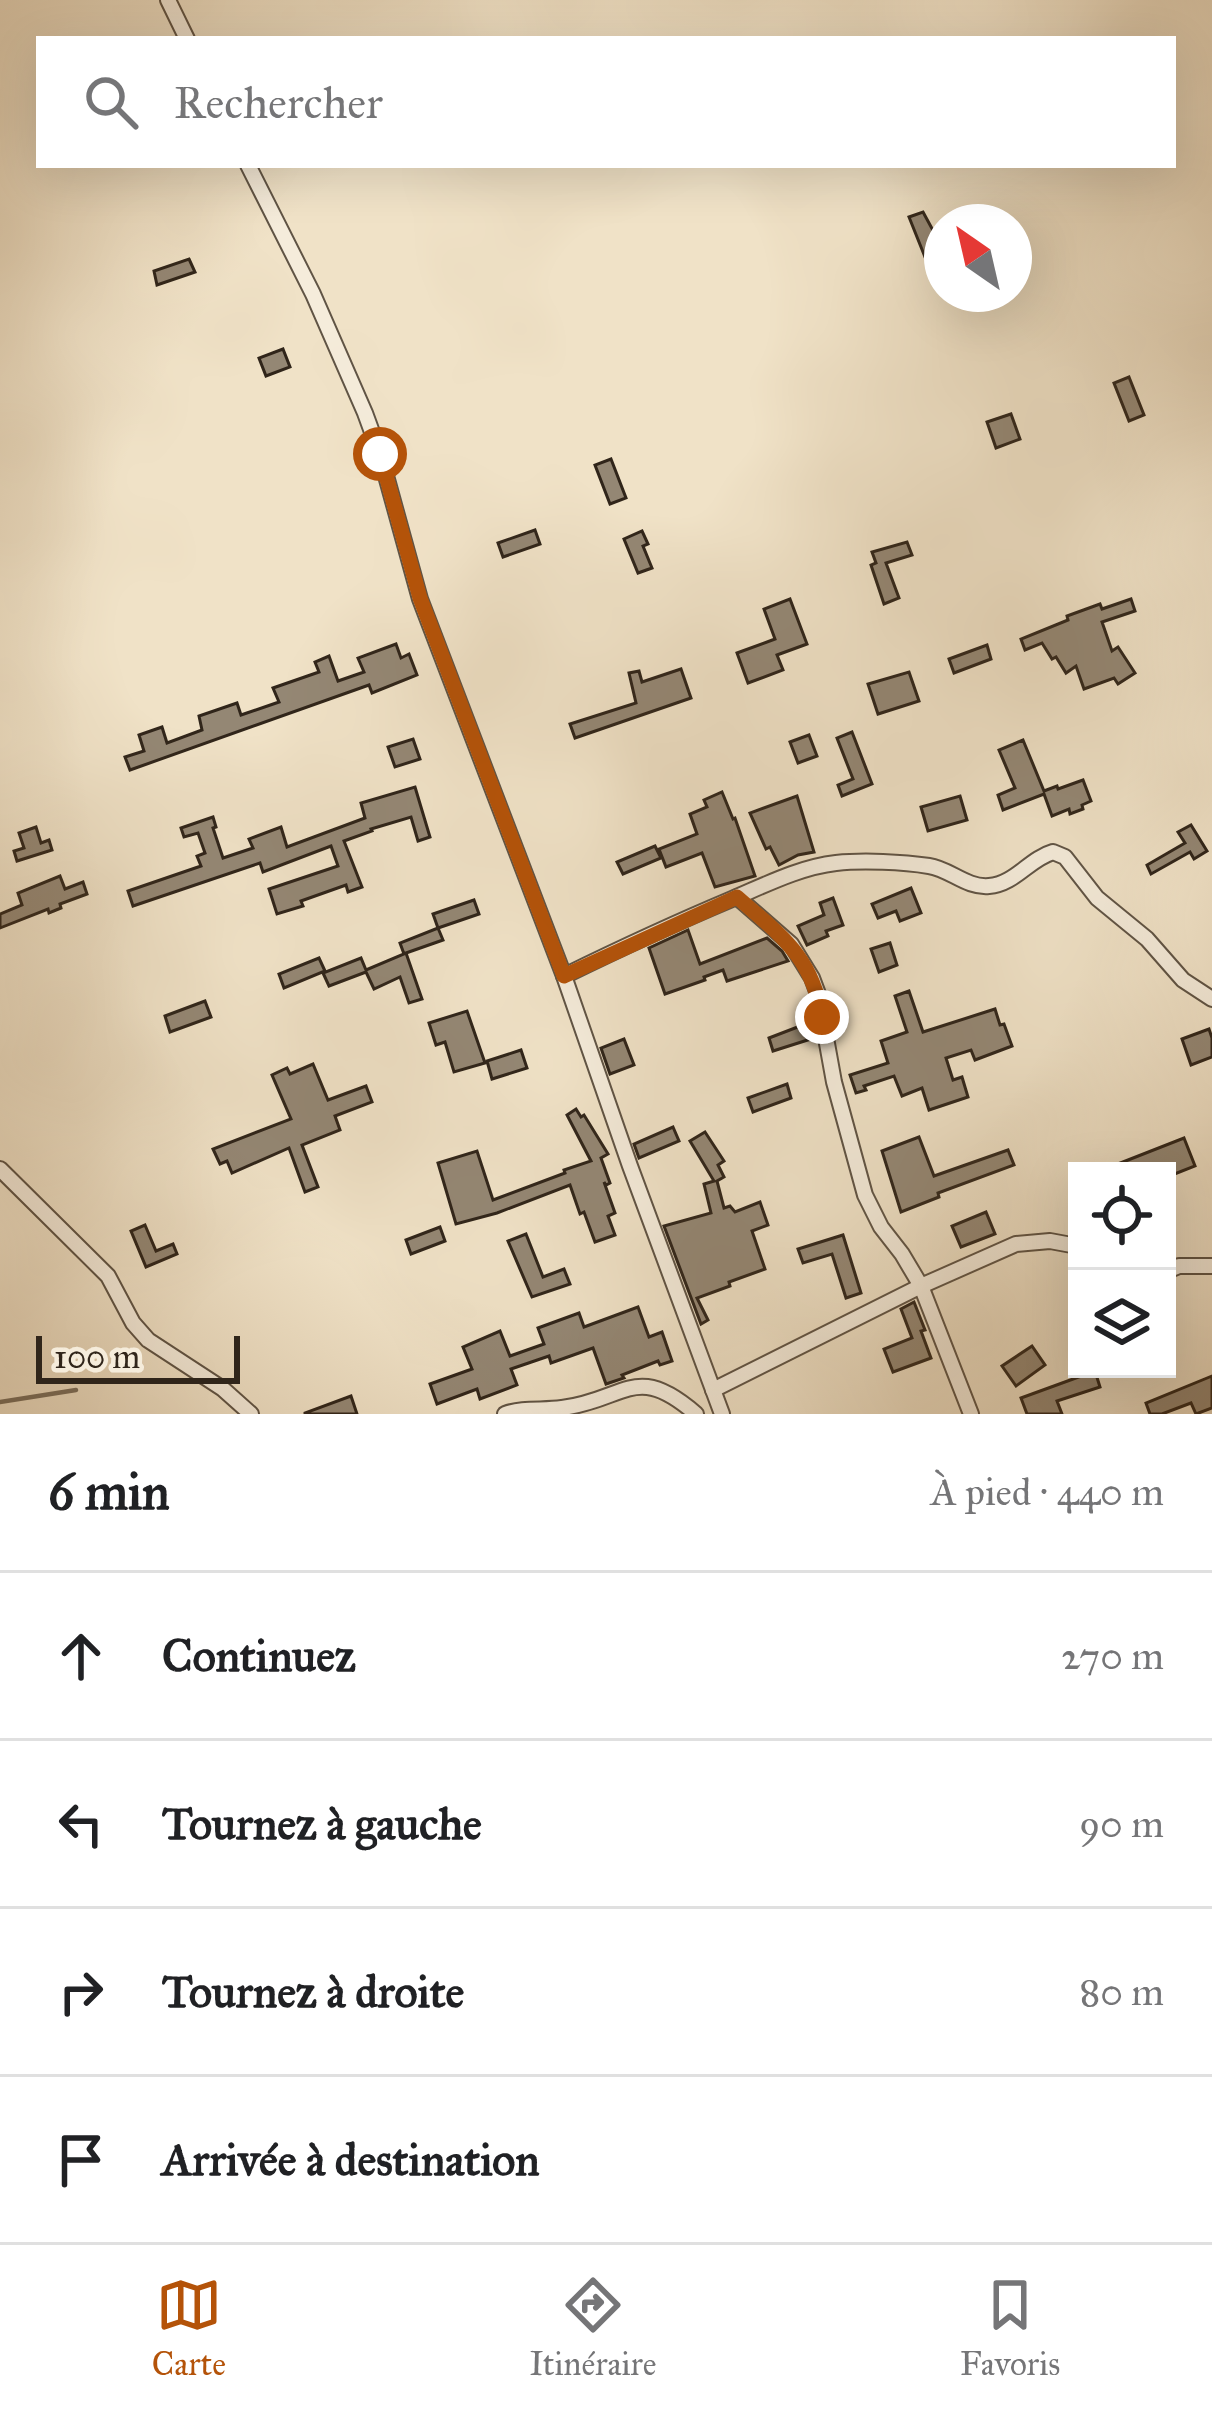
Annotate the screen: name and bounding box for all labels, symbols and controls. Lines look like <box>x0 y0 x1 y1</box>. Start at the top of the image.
search box <box>36 36 1176 168</box>
icon: search <box>78 69 144 135</box>
text: Rechercher <box>174 75 383 130</box>
north arrow <box>924 204 1032 312</box>
route start <box>353 427 407 481</box>
route end <box>795 990 849 1044</box>
map controls <box>1068 1162 1176 1378</box>
button: locate <box>1068 1162 1176 1270</box>
button: layers <box>1068 1270 1176 1378</box>
scale bar <box>36 1330 240 1383</box>
text: 100 m <box>54 1337 140 1377</box>
text: 6 min <box>48 1461 170 1523</box>
text: À pied · 440 m <box>931 1468 1164 1516</box>
icon: ahead <box>48 1623 114 1689</box>
text: Continuez <box>162 1628 356 1683</box>
text: 270 m <box>1061 1632 1164 1680</box>
icon: left <box>48 1791 114 1857</box>
text: Tournez à gauche <box>162 1796 482 1851</box>
text: 90 m <box>1079 1800 1164 1848</box>
icon: right <box>48 1959 114 2025</box>
text: Tournez à droite <box>162 1964 464 2019</box>
text: 80 m <box>1079 1968 1164 2016</box>
icon: arrive <box>48 2127 114 2193</box>
text: Arrivée à destination <box>162 2132 540 2187</box>
tab: Carte <box>152 2272 226 2384</box>
tab: Itinéraire <box>529 2272 657 2384</box>
tab: Favoris <box>960 2272 1060 2384</box>

